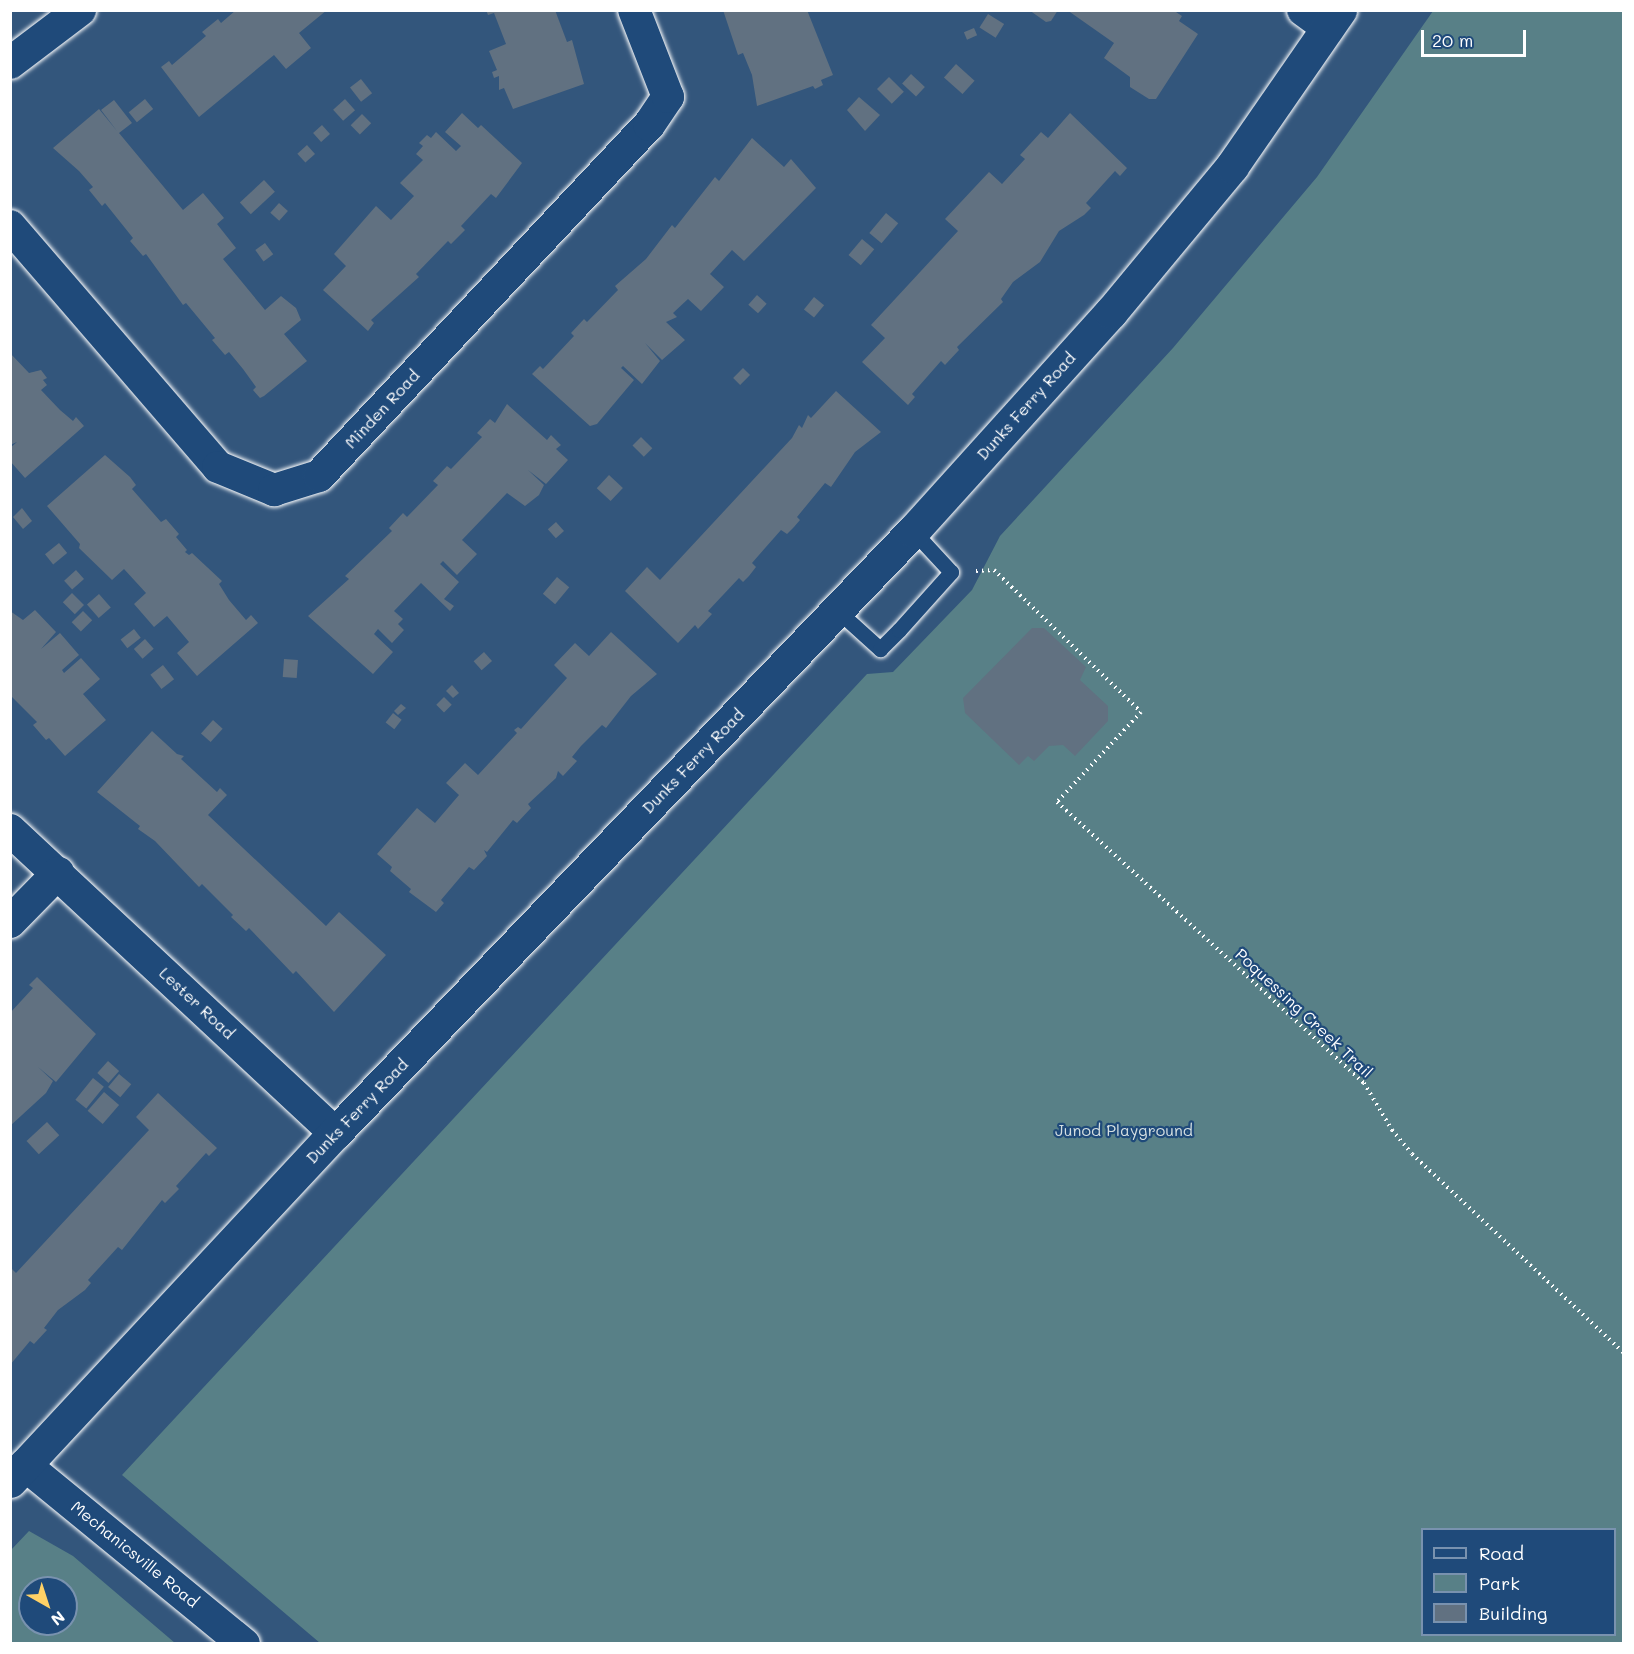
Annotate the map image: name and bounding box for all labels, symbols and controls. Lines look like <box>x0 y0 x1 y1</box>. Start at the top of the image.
scale bar <box>1424 18 1529 56</box>
text: 20 m <box>1432 28 1473 52</box>
street label: Dunks Ferry Road <box>973 348 1079 464</box>
street label: Minden Road <box>341 366 423 452</box>
street label: Dunks Ferry Road <box>638 705 748 817</box>
street label: Poquessing Creek Trail <box>1231 944 1377 1082</box>
street label: Lester Road <box>155 963 239 1043</box>
street label: Dunks Ferry Road <box>302 1055 412 1167</box>
park label: Junod Playground <box>1055 1120 1193 1140</box>
street label: Mechanicsville Road <box>67 1497 203 1611</box>
legend <box>1421 1528 1616 1636</box>
text: Road <box>1479 1541 1524 1565</box>
text: Park <box>1479 1571 1520 1595</box>
north arrow <box>18 1576 78 1636</box>
text: Building <box>1479 1601 1547 1625</box>
text: N <box>47 1607 70 1631</box>

